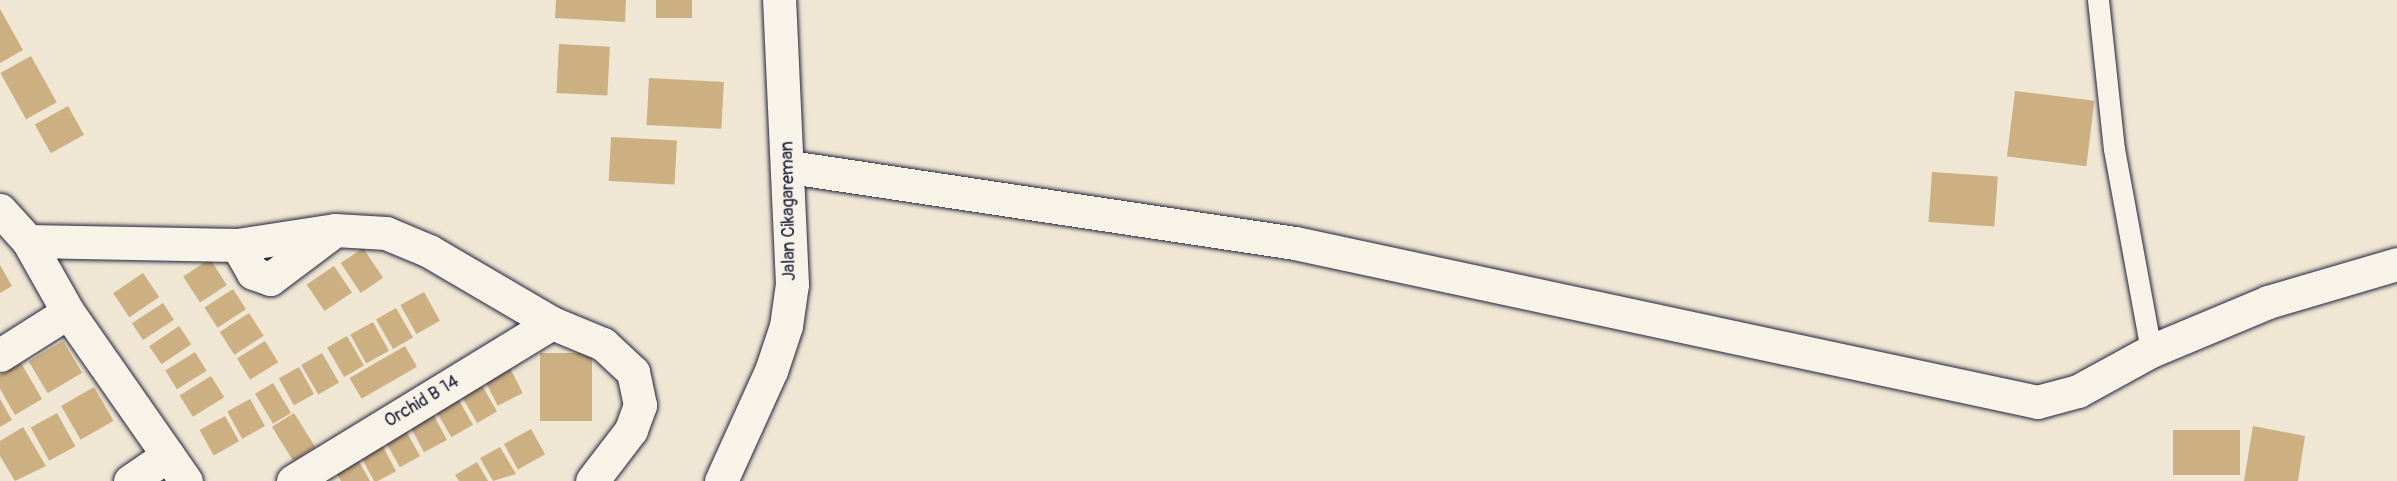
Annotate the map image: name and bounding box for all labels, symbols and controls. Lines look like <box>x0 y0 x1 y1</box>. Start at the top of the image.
street label: Jalan Cikagareman <box>777 141 801 281</box>
street label: Orchid B 14 <box>381 371 463 433</box>

